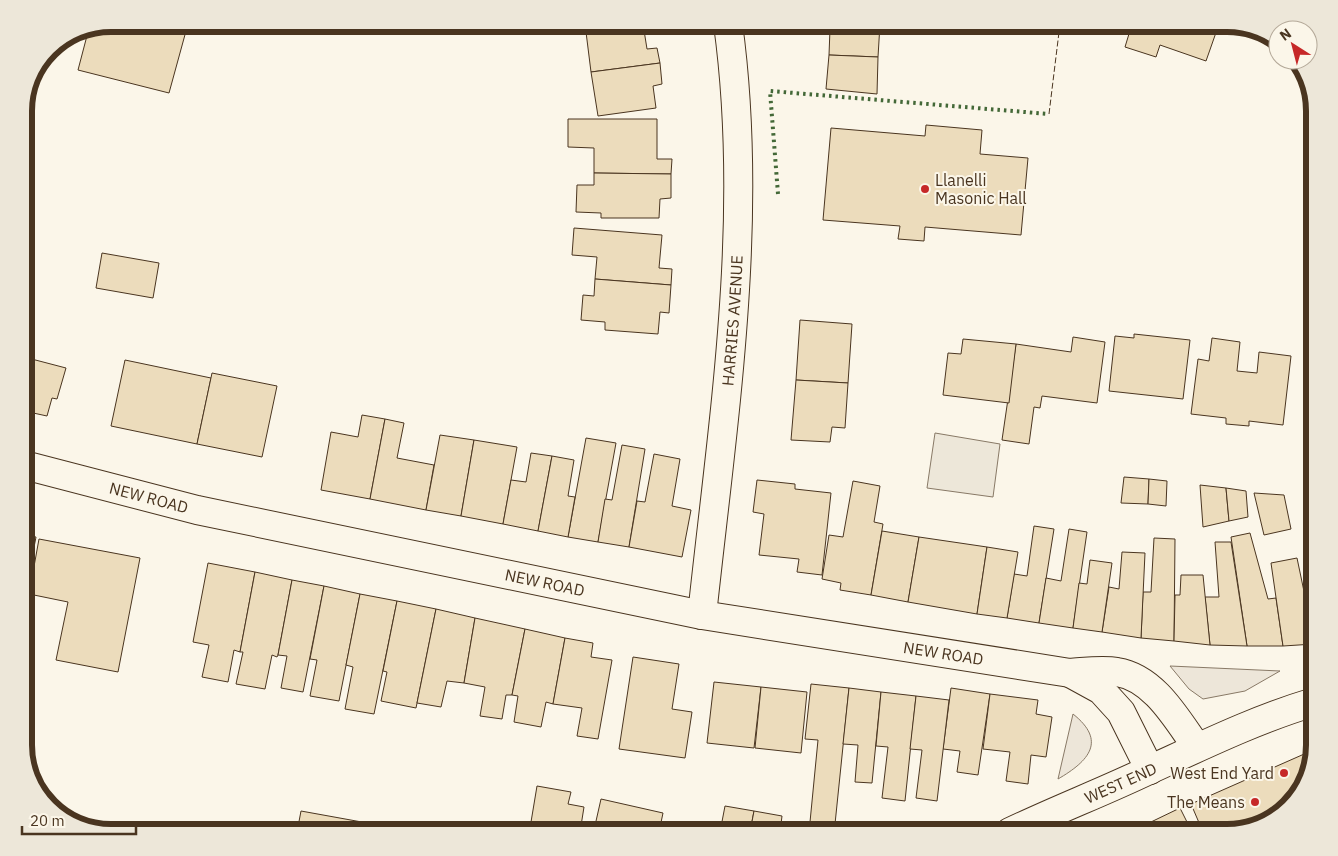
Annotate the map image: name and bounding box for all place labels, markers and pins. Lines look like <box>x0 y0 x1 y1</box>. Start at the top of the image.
place label: Llanelli Masonic Hall <box>935 170 1027 208</box>
marker: Llanelli Masonic Hall <box>919 183 931 195</box>
place label: West End Yard <box>1170 763 1274 783</box>
marker: West End Yard <box>1278 767 1290 779</box>
place label: The Means <box>1167 792 1245 812</box>
marker: The Means <box>1249 796 1261 808</box>

